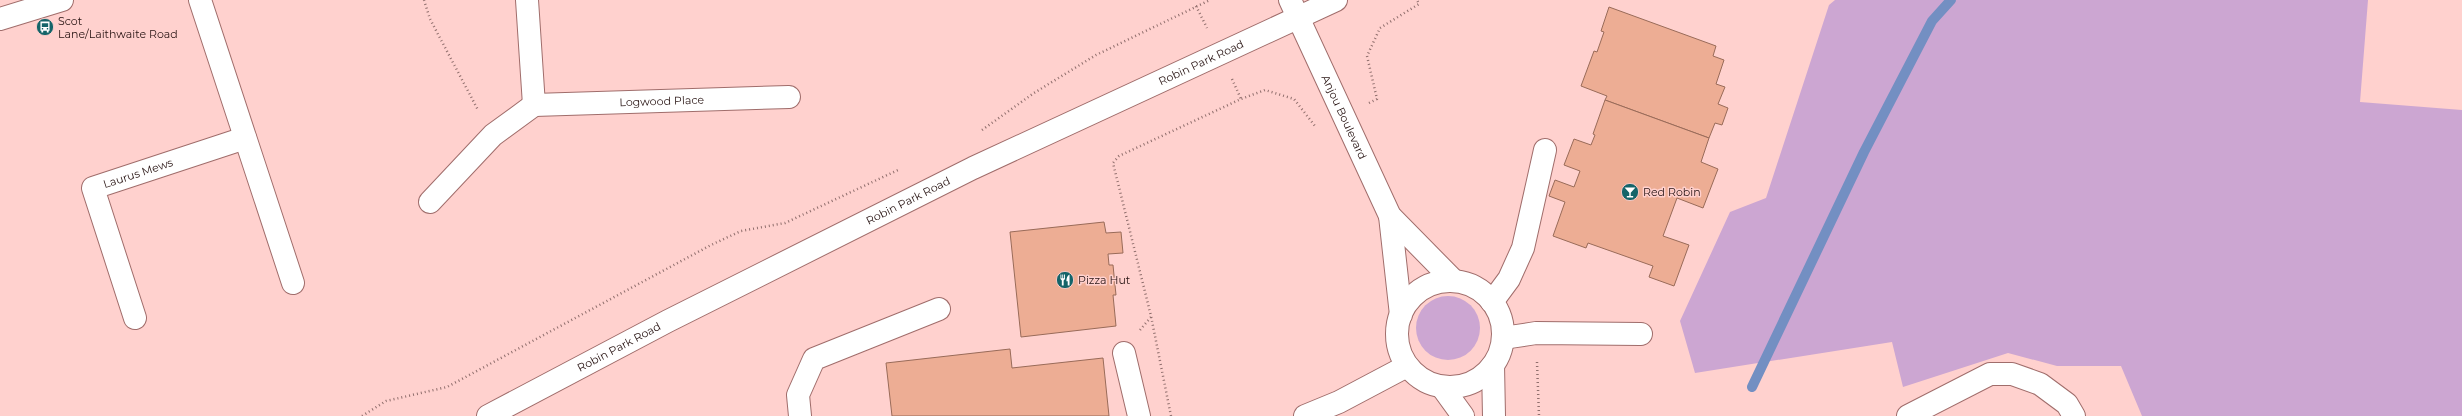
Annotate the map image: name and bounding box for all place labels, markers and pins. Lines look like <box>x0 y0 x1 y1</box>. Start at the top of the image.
place label: Scot Lane/Laithwaite Road <box>58 14 178 41</box>
bus stop icon: Scot Lane/Laithwaite Road <box>35 17 55 37</box>
bar icon: Red Robin <box>1620 182 1640 202</box>
place label: Red Robin <box>1643 185 1701 199</box>
restaurant icon: Pizza Hut <box>1055 270 1075 290</box>
place label: Pizza Hut <box>1078 273 1131 287</box>

